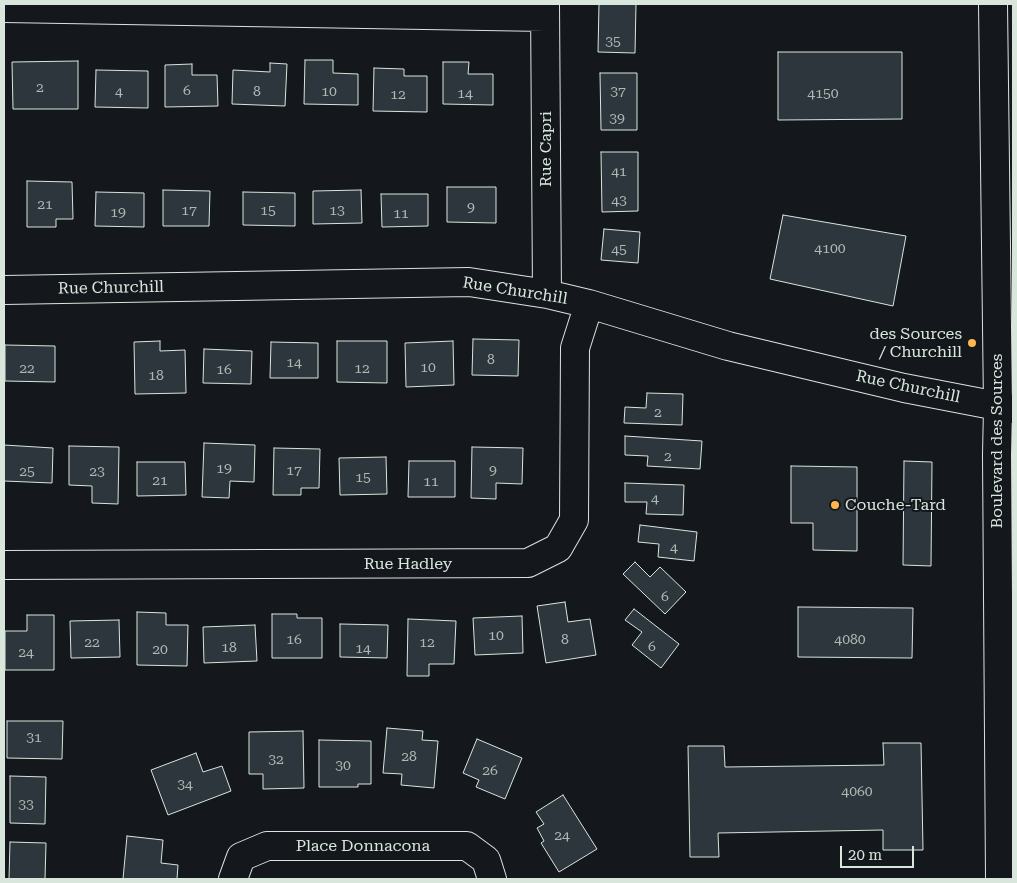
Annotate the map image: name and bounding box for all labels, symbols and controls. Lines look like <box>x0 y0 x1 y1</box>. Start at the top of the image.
house number: 35 <box>605 34 621 50</box>
house number: 2 <box>36 80 44 96</box>
house number: 6 <box>183 83 191 99</box>
house number: 4 <box>115 84 123 100</box>
house number: 8 <box>253 84 261 100</box>
house number: 10 <box>321 84 337 100</box>
house number: 37 <box>610 84 626 100</box>
house number: 14 <box>457 86 473 102</box>
house number: 4150 <box>807 86 839 102</box>
house number: 12 <box>390 87 406 103</box>
street label: Rue Capri <box>536 111 556 187</box>
house number: 39 <box>609 111 625 127</box>
house number: 41 <box>611 164 627 180</box>
house number: 43 <box>611 193 627 209</box>
house number: 21 <box>37 197 53 213</box>
house number: 9 <box>467 200 475 216</box>
house number: 17 <box>181 203 197 219</box>
house number: 15 <box>260 203 276 219</box>
house number: 13 <box>329 203 345 219</box>
house number: 19 <box>110 205 126 221</box>
house number: 11 <box>393 206 409 222</box>
house number: 4100 <box>814 241 846 257</box>
house number: 45 <box>611 242 627 258</box>
street label: Rue Churchill <box>461 273 569 309</box>
street label: Rue Churchill <box>58 277 164 299</box>
place label: des Sources / Churchill <box>870 324 962 362</box>
marker: des Sources / Churchill <box>966 337 978 349</box>
house number: 8 <box>487 352 495 368</box>
street label: Boulevard des Sources <box>987 354 1007 528</box>
house number: 14 <box>286 355 302 371</box>
house number: 10 <box>420 360 436 376</box>
house number: 22 <box>19 361 35 377</box>
house number: 12 <box>354 361 370 377</box>
house number: 16 <box>216 362 232 378</box>
street label: Rue Churchill <box>854 367 962 407</box>
house number: 18 <box>148 368 164 384</box>
house number: 2 <box>654 405 662 421</box>
house number: 2 <box>664 449 672 465</box>
house number: 19 <box>216 461 232 477</box>
house number: 17 <box>286 463 302 479</box>
house number: 9 <box>489 463 497 479</box>
house number: 25 <box>19 464 35 480</box>
house number: 23 <box>89 464 105 480</box>
house number: 15 <box>355 470 371 486</box>
house number: 21 <box>152 473 168 489</box>
house number: 11 <box>423 474 439 490</box>
house number: 4 <box>651 491 659 507</box>
place label: Couche-Tard <box>845 495 946 515</box>
marker: Couche-Tard <box>829 499 841 511</box>
house number: 4 <box>670 540 678 556</box>
street label: Rue Hadley <box>364 554 452 574</box>
house number: 6 <box>661 589 669 605</box>
house number: 10 <box>488 628 504 644</box>
house number: 16 <box>286 632 302 648</box>
house number: 8 <box>561 632 569 648</box>
house number: 4080 <box>834 632 866 648</box>
house number: 22 <box>84 635 100 651</box>
house number: 12 <box>419 635 435 651</box>
house number: 6 <box>648 639 656 655</box>
house number: 18 <box>221 640 237 656</box>
house number: 14 <box>355 641 371 657</box>
house number: 20 <box>152 642 168 658</box>
house number: 24 <box>18 645 34 661</box>
house number: 31 <box>26 730 42 746</box>
house number: 28 <box>401 749 417 765</box>
house number: 32 <box>268 752 284 768</box>
house number: 30 <box>335 758 351 774</box>
house number: 26 <box>482 763 498 779</box>
house number: 34 <box>177 777 193 793</box>
house number: 4060 <box>841 784 873 800</box>
house number: 33 <box>18 797 34 813</box>
house number: 24 <box>554 828 570 844</box>
street label: Place Donnacona <box>296 836 430 856</box>
scale bar <box>842 836 916 868</box>
text: 20 m <box>848 846 882 864</box>

